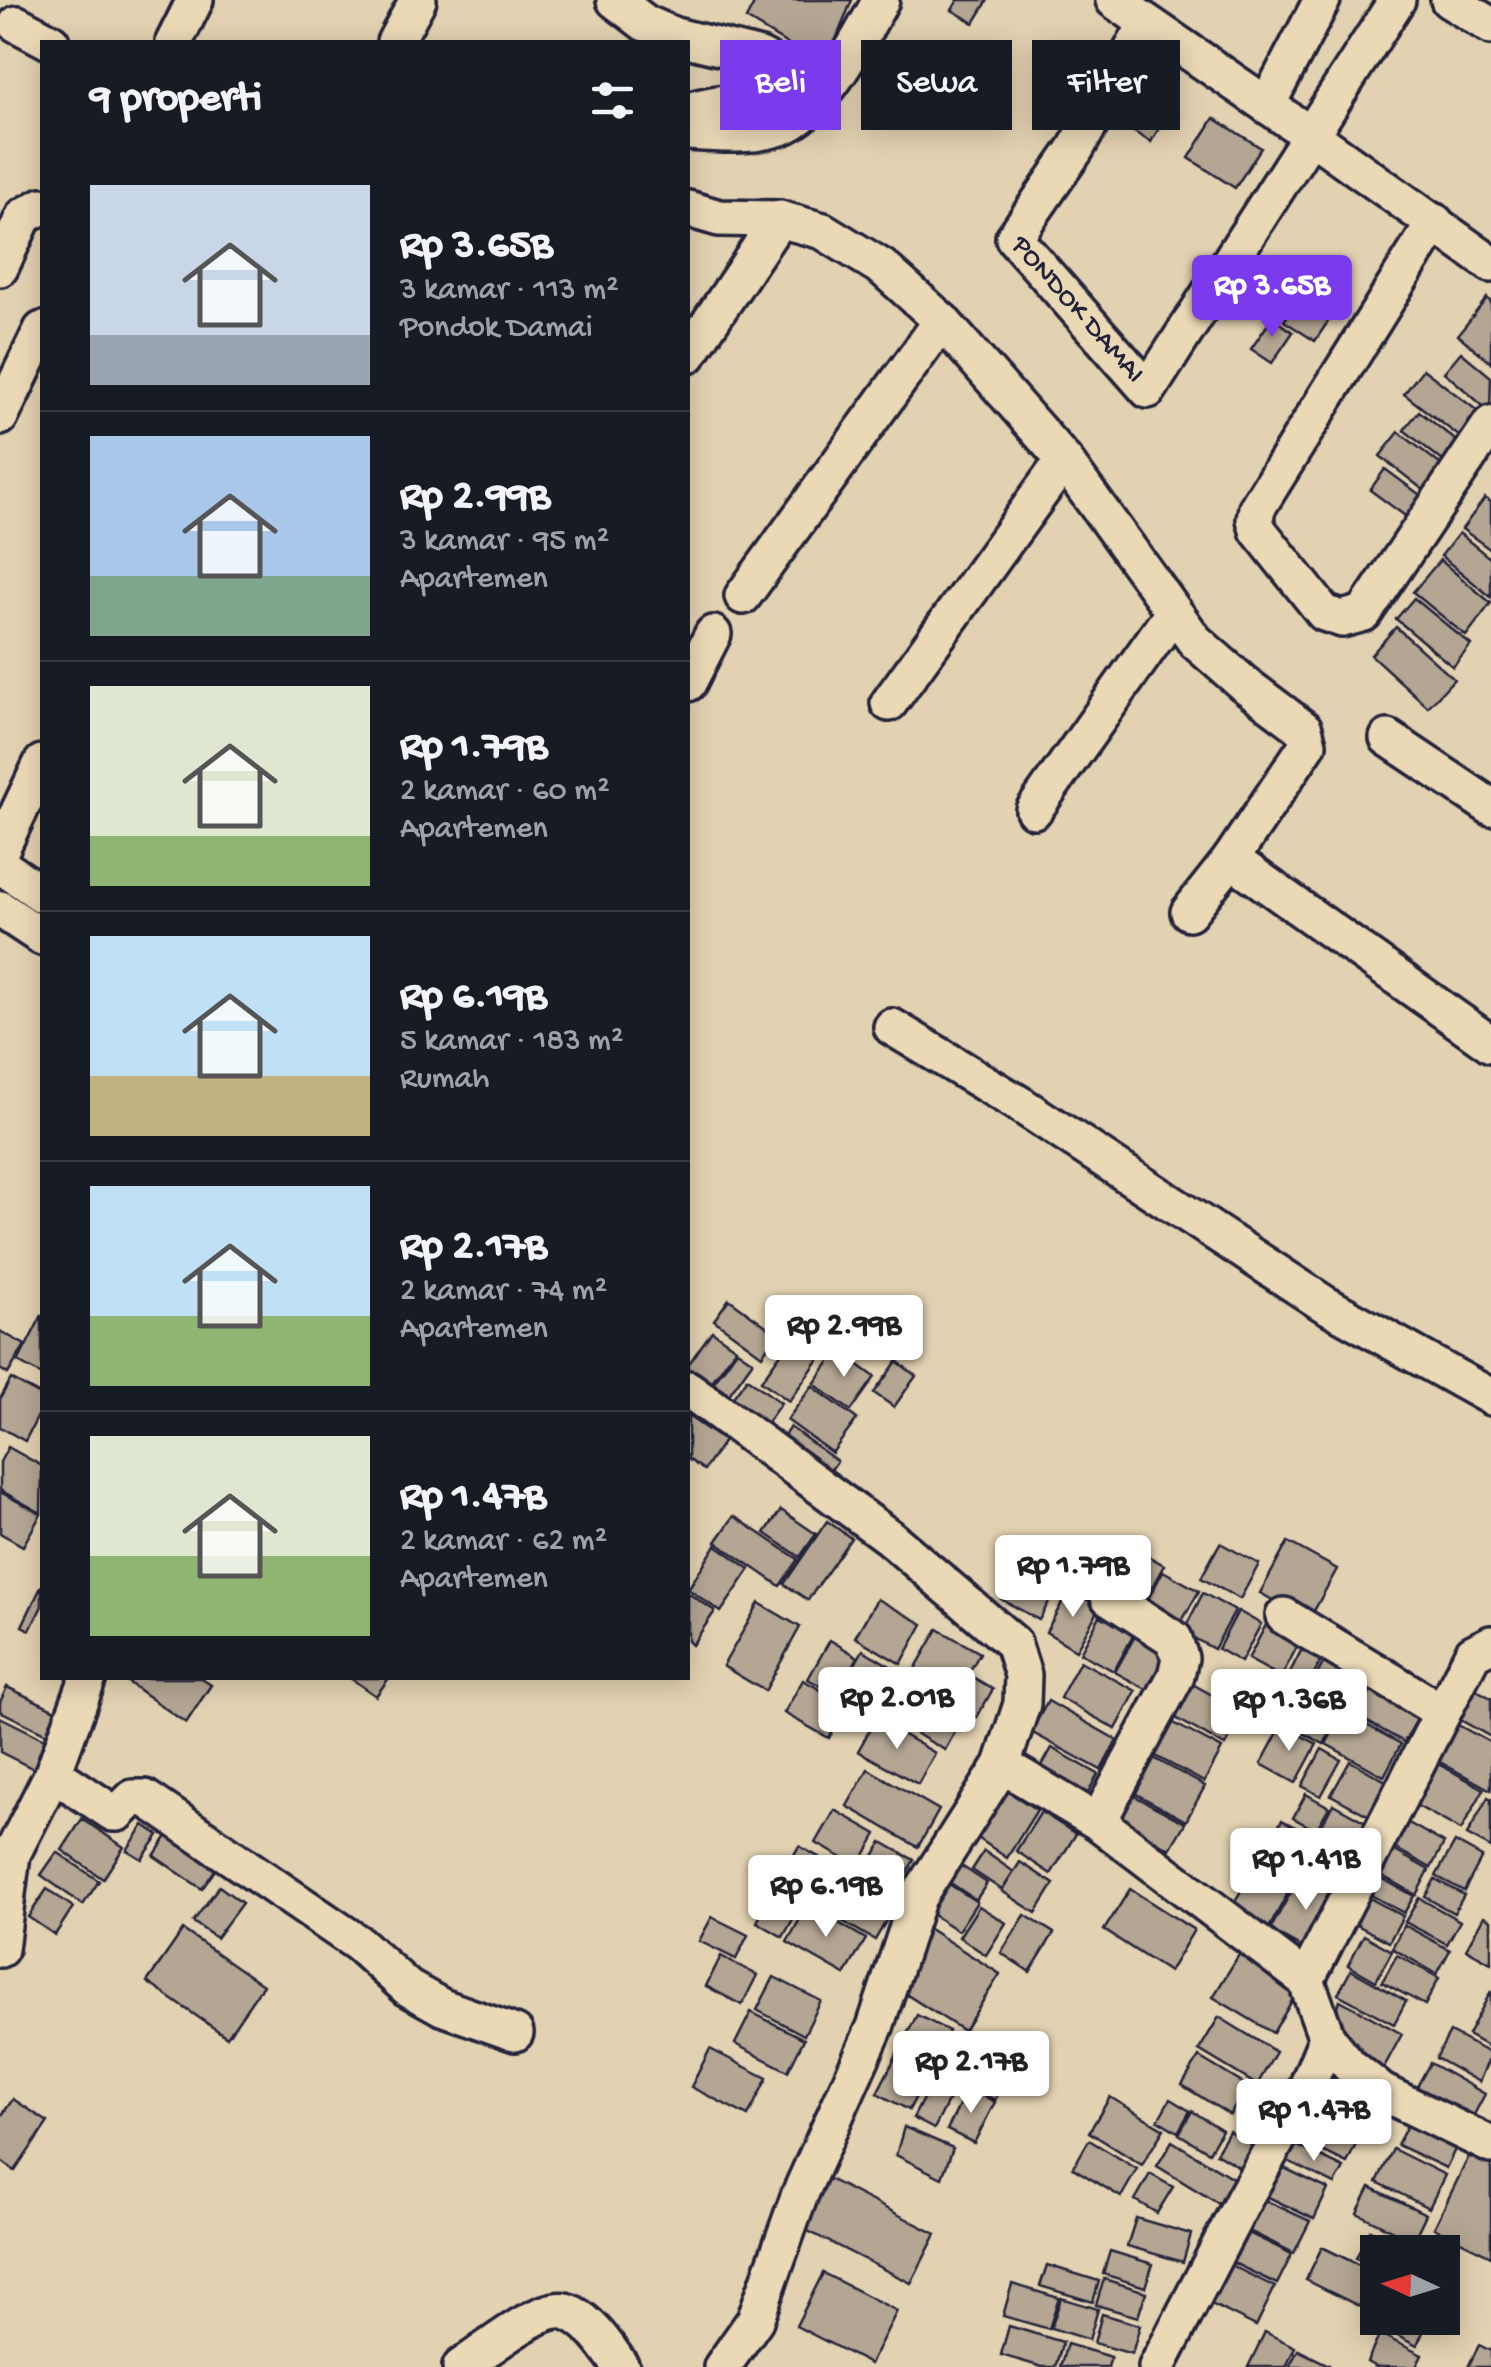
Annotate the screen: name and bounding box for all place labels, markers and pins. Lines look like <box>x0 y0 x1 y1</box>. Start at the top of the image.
pin: Rp 3.65B <box>1169 255 1375 340</box>
pin: Rp 2.99B <box>741 1295 947 1380</box>
pin: Rp 1.79B <box>970 1535 1176 1620</box>
pin: Rp 2.01B <box>794 1667 1000 1752</box>
pin: Rp 1.36B <box>1186 1669 1392 1754</box>
pin: Rp 1.41B <box>1203 1828 1409 1913</box>
pin: Rp 6.19B <box>723 1855 929 1940</box>
pin: Rp 2.17B <box>868 2031 1074 2116</box>
pin: Rp 1.47B <box>1211 2079 1417 2164</box>

